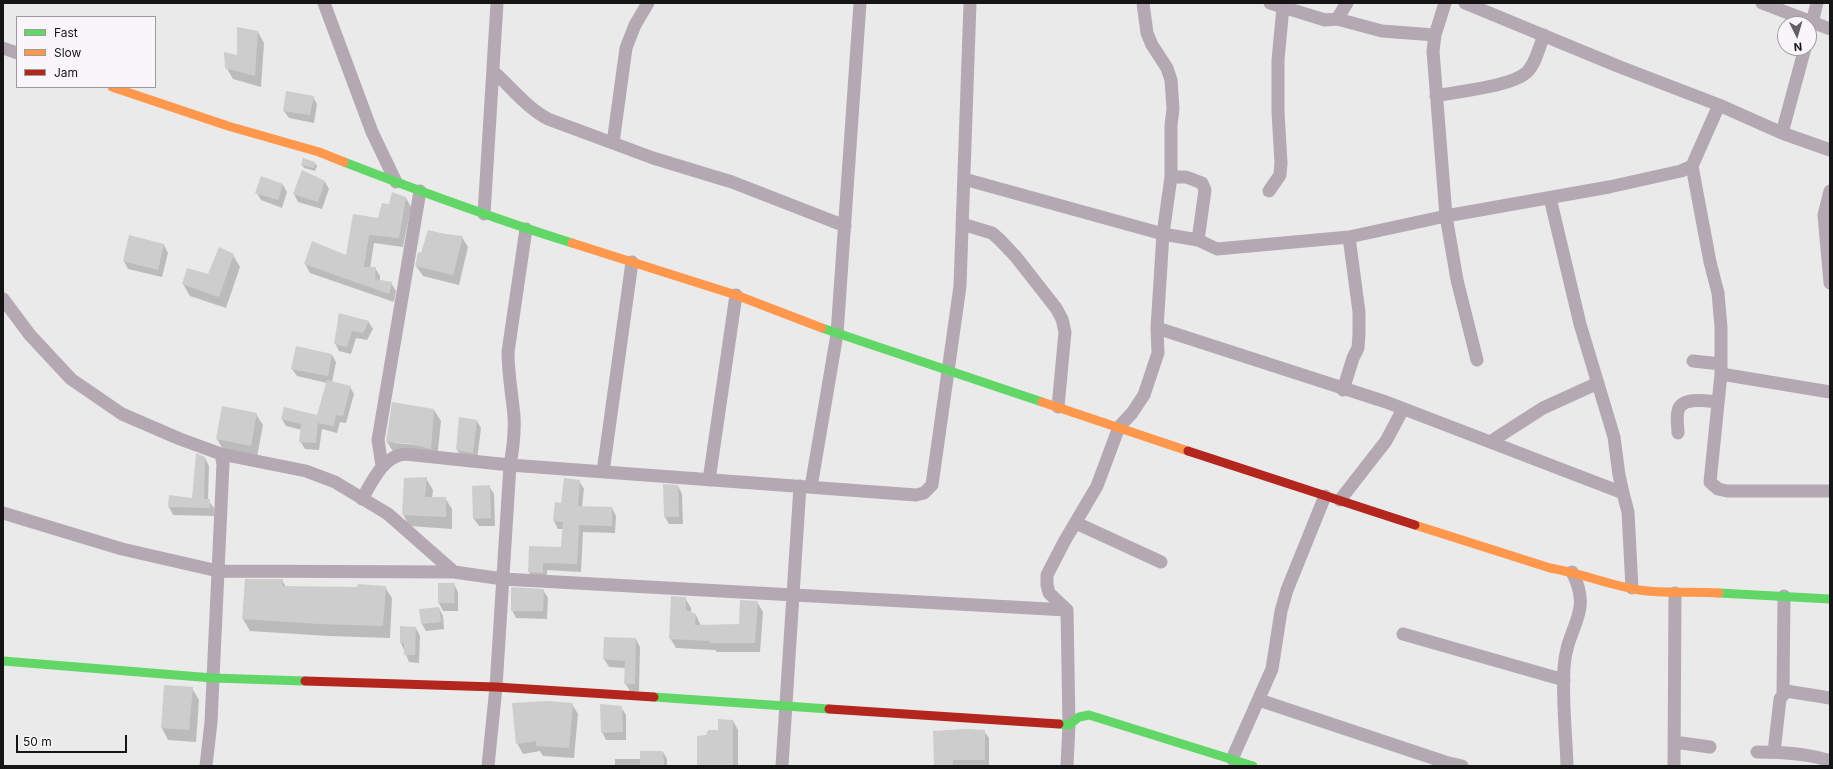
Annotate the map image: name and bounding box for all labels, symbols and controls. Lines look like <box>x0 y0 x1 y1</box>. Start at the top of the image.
legend <box>16 16 156 88</box>
north arrow <box>1777 16 1817 56</box>
text: Fast <box>54 25 78 40</box>
text: N <box>1793 40 1803 54</box>
text: Slow <box>54 45 81 60</box>
text: Jam <box>54 65 78 80</box>
scale bar <box>18 727 129 753</box>
text: 50 m <box>23 734 52 749</box>

